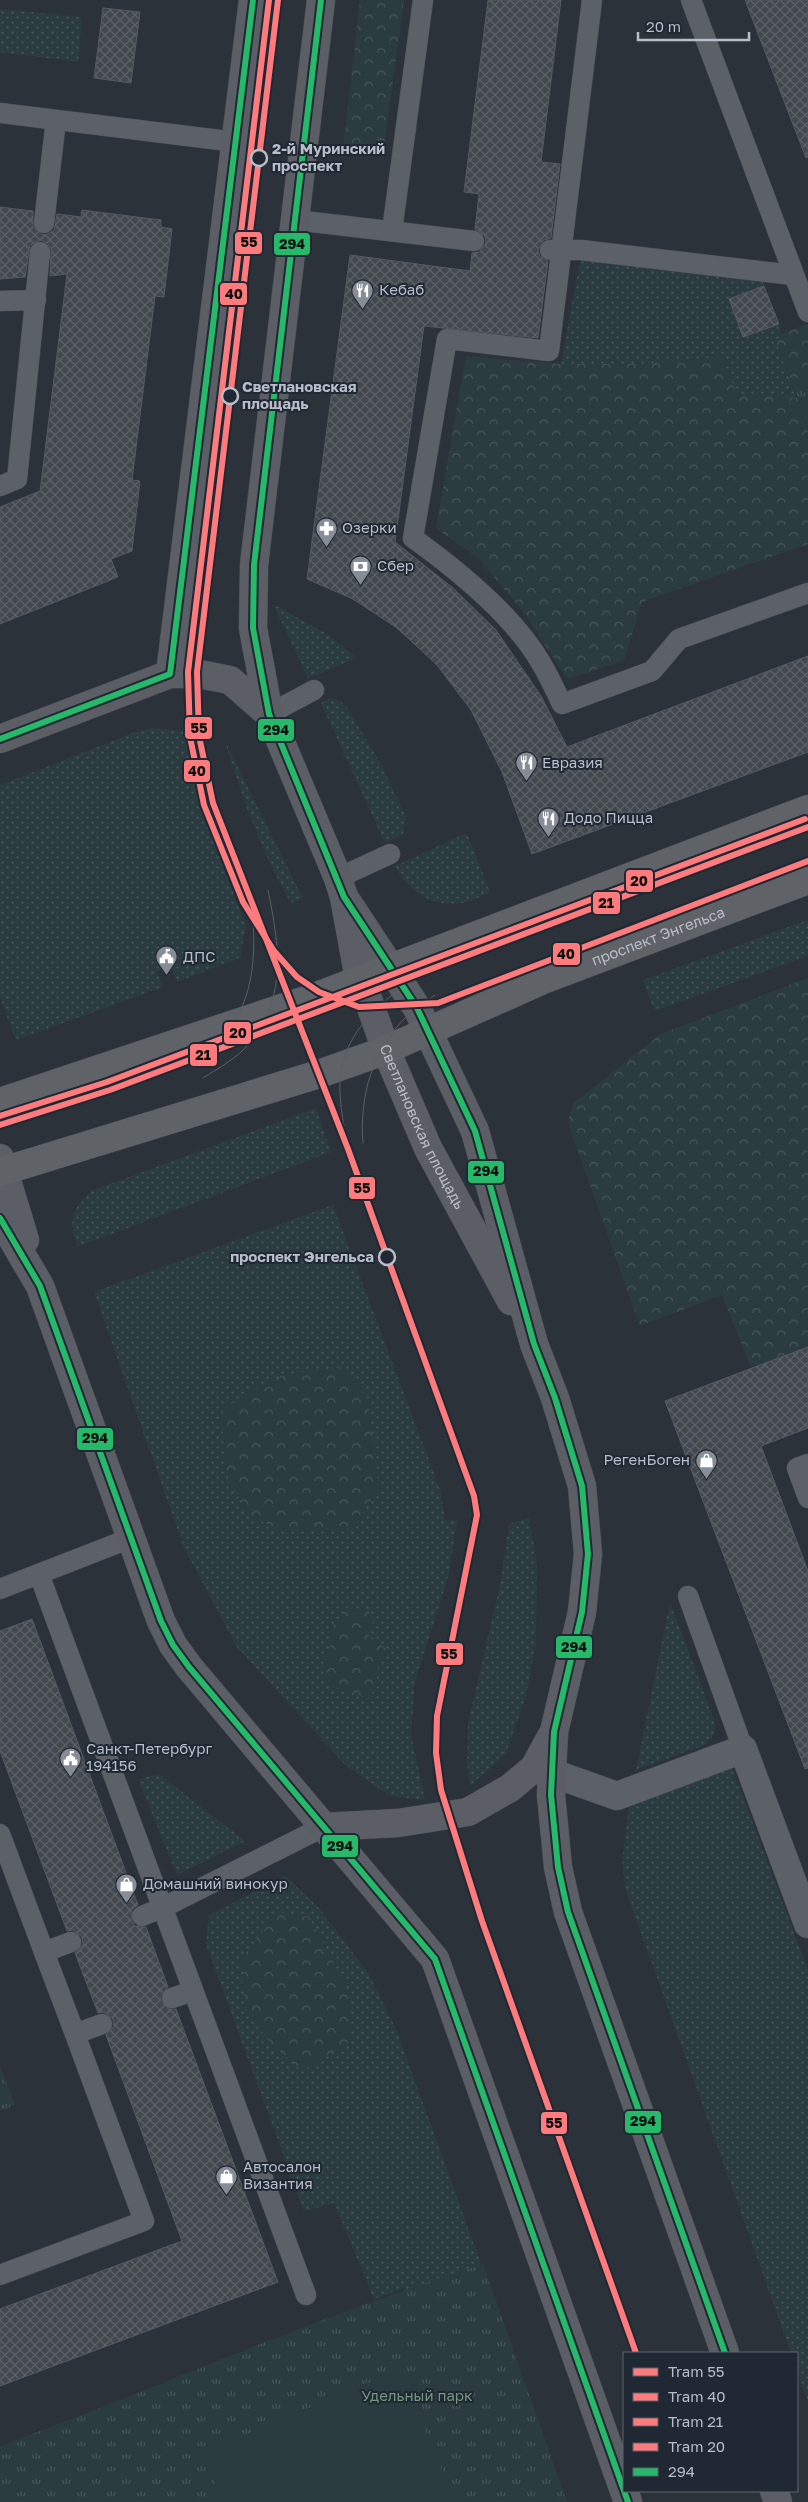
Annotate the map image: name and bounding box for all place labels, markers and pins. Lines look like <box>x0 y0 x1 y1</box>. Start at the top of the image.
place label: 2-й Муринский проспект <box>272 139 385 174</box>
marker: 2-й Муринский проспект <box>250 149 268 167</box>
restaurant icon: Кебаб <box>351 278 375 309</box>
place label: Кебаб <box>379 280 424 298</box>
place label: Светлановская площадь <box>242 377 357 412</box>
marker: Светлановская площадь <box>221 387 239 405</box>
pharmacy icon: Озерки <box>314 516 338 547</box>
place label: Озерки <box>342 518 397 536</box>
bank icon: Сбер <box>349 554 373 585</box>
place label: Сбер <box>377 556 414 574</box>
restaurant icon: Евразия <box>514 751 538 782</box>
place label: Евразия <box>542 753 603 771</box>
restaurant icon: Додо Пицца <box>536 806 560 837</box>
place label: Додо Пицца <box>564 808 653 826</box>
public building icon: ДПС <box>155 945 179 976</box>
place label: ДПС <box>183 947 215 965</box>
place label: проспект Энгельса <box>230 1247 374 1265</box>
marker: проспект Энгельса <box>378 1248 396 1266</box>
shop icon: РегенБоген <box>694 1448 718 1479</box>
place label: РегенБоген <box>603 1450 690 1468</box>
place label: Санкт-Петербург 194156 <box>86 1739 212 1774</box>
public building icon: Санкт-Петербург 194156 <box>58 1746 82 1777</box>
shop icon: Домашний винокур <box>115 1872 139 1903</box>
place label: Домашний винокур <box>143 1874 288 1892</box>
place label: Автосалон Византия <box>243 2157 321 2192</box>
shop icon: Автосалон Византия <box>215 2164 239 2195</box>

